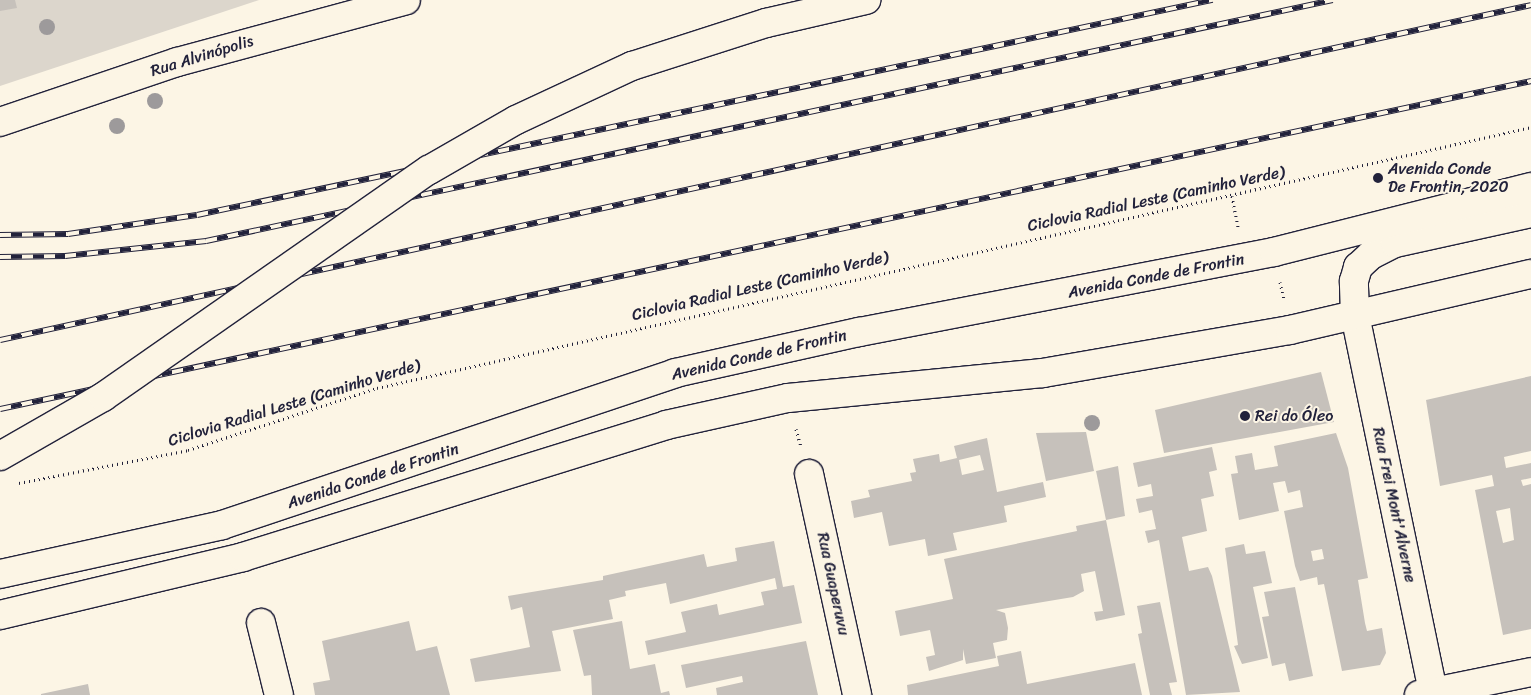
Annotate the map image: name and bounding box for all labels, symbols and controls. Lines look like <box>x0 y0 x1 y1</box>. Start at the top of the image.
street label: Rua Alvinópolis <box>148 31 256 81</box>
place label: Avenida Conde De Frontin, 2020 <box>1388 159 1509 197</box>
street label: Ciclovia Radial Leste (Caminho Verde) <box>1025 162 1287 236</box>
marker: Avenida Conde De Frontin, 2020 <box>1372 172 1384 184</box>
street label: Ciclovia Radial Leste (Caminho Verde) <box>629 247 891 325</box>
street label: Avenida Conde de Frontin <box>1066 249 1246 303</box>
street label: Avenida Conde de Frontin <box>669 325 849 385</box>
street label: Ciclovia Radial Leste (Caminho Verde) <box>165 355 423 451</box>
place label: Rei do Óleo <box>1255 406 1334 426</box>
marker: Rei do Óleo <box>1239 410 1251 422</box>
street label: Rua Frei Mont'Alverne <box>1368 425 1420 585</box>
street label: Avenida Conde de Frontin <box>285 439 461 513</box>
street label: Rua Guaperuvu <box>813 531 853 637</box>

